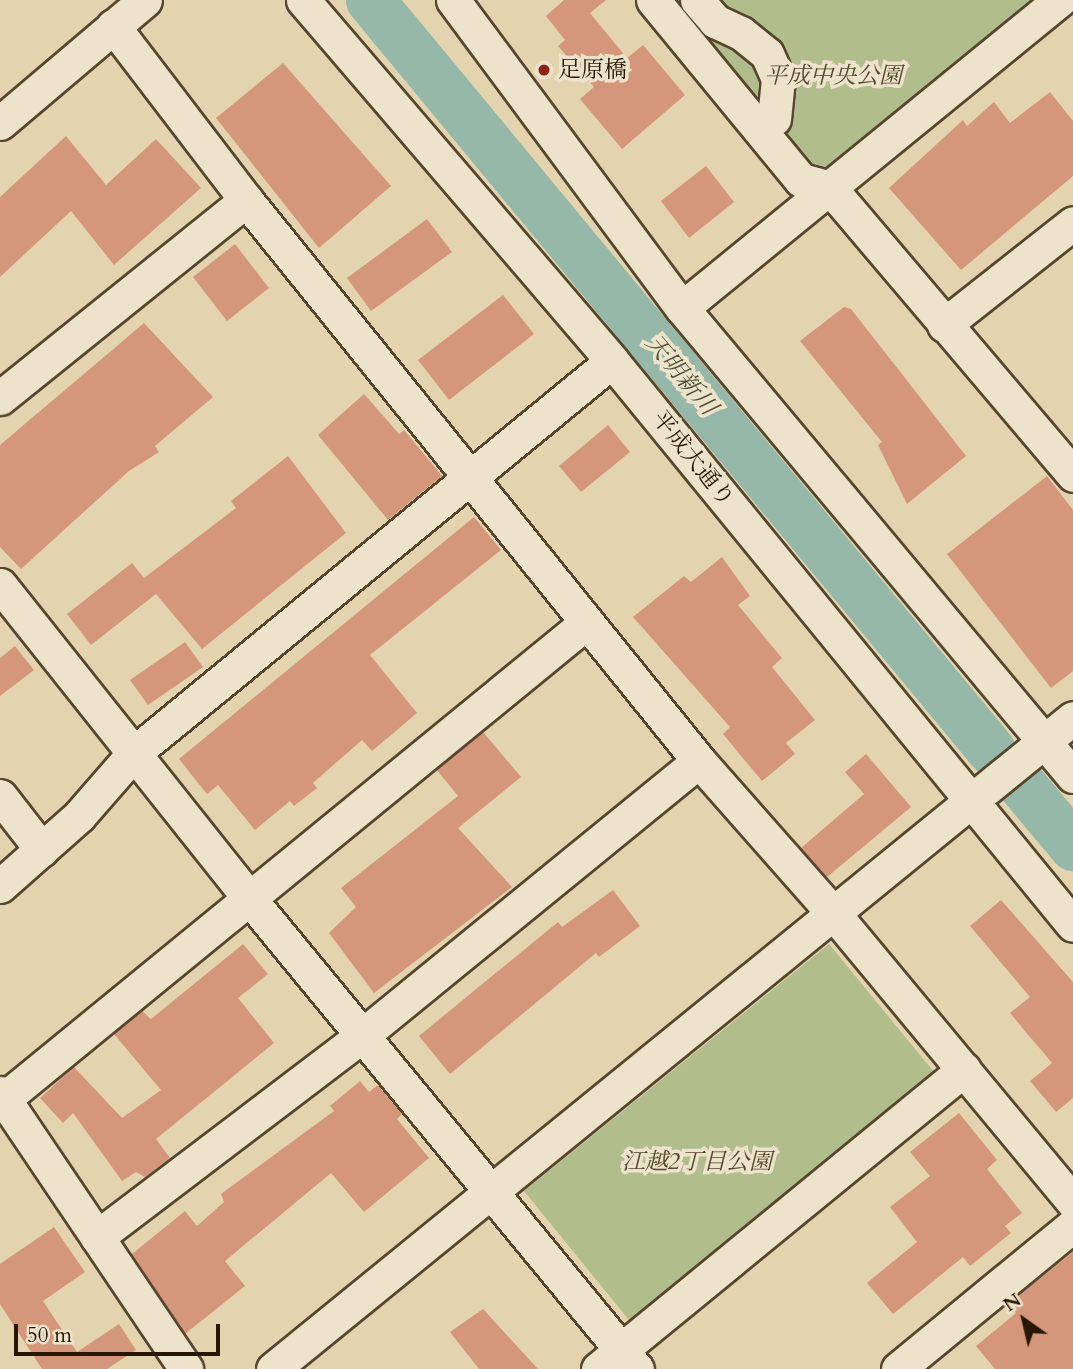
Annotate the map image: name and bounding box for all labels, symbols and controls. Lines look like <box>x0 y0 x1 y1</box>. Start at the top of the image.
place label: 足原橋 <box>558 56 627 84</box>
marker: 足原橋 <box>536 62 552 78</box>
park label: 平成中央公園 <box>764 62 902 90</box>
water label: 天明新川 <box>639 329 723 421</box>
street label: 平成大通り <box>646 406 740 512</box>
park label: 江越2丁目公園 <box>622 1148 772 1176</box>
north arrow <box>989 1285 1059 1355</box>
text: N <box>998 1287 1026 1318</box>
scale bar <box>18 1310 224 1354</box>
text: 50 m <box>27 1321 72 1350</box>

